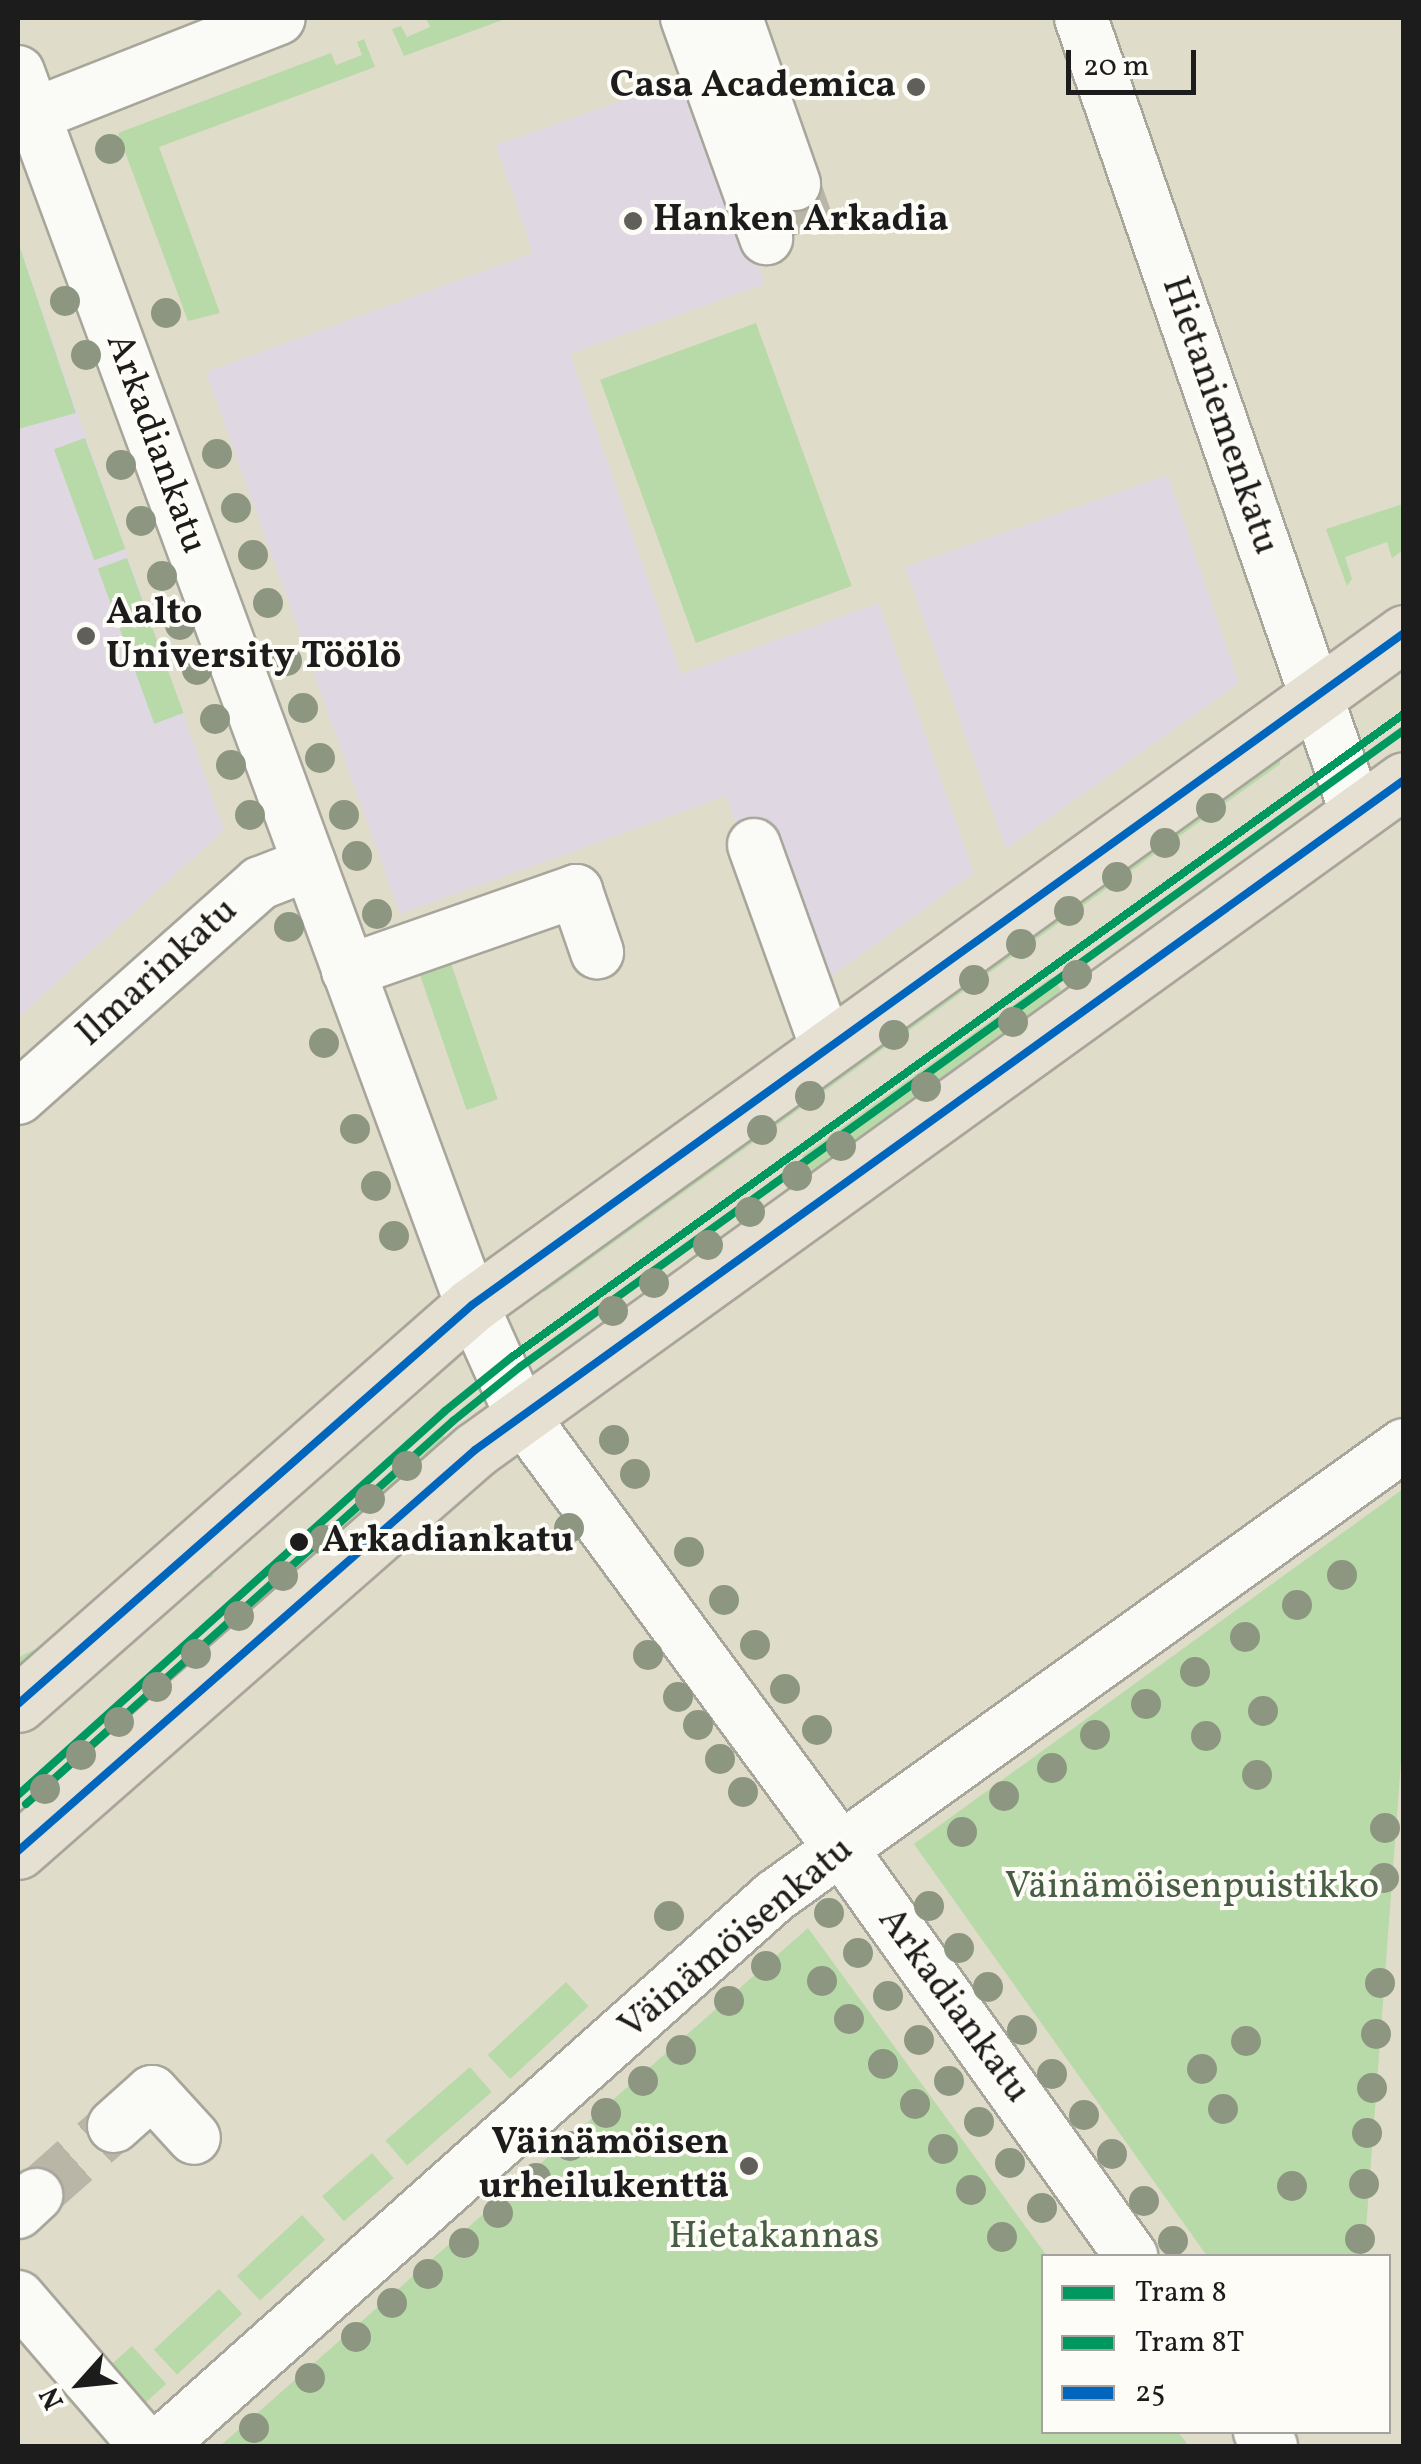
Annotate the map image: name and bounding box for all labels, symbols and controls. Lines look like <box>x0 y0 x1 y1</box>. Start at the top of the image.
scale bar <box>1071 30 1201 92</box>
text: 20 m <box>1083 46 1149 88</box>
place label: Casa Academica <box>610 64 896 110</box>
marker: Casa Academica <box>905 76 927 98</box>
place label: Hanken Arkadia <box>653 198 949 244</box>
marker: Hanken Arkadia <box>622 210 644 232</box>
street label: Hietaniemenkatu <box>1150 271 1288 561</box>
street label: Arkadiankatu <box>94 328 216 560</box>
place label: Aalto University Töölö <box>106 591 403 680</box>
marker: Aalto University Töölö <box>75 625 97 647</box>
street label: Ilmarinkatu <box>68 889 248 1057</box>
place label: Arkadiankatu <box>322 1519 574 1565</box>
marker: Arkadiankatu <box>286 1529 312 1555</box>
street label: Väinämöisenkatu <box>611 1828 863 2050</box>
park label: Väinämöisenpuistikko <box>1005 1865 1379 1911</box>
street label: Arkadiankatu <box>867 1899 1039 2113</box>
place label: Väinämöisen urheilukenttä <box>479 2121 729 2210</box>
marker: Väinämöisen urheilukenttä <box>738 2155 760 2177</box>
park label: Hietakannas <box>669 2215 879 2261</box>
legend <box>1041 2254 1391 2434</box>
text: Tram 8 <box>1135 2272 1227 2314</box>
text: Tram 8T <box>1135 2322 1244 2364</box>
north arrow <box>30 2334 130 2434</box>
text: 25 <box>1135 2372 1166 2414</box>
text: N <box>31 2380 75 2416</box>

